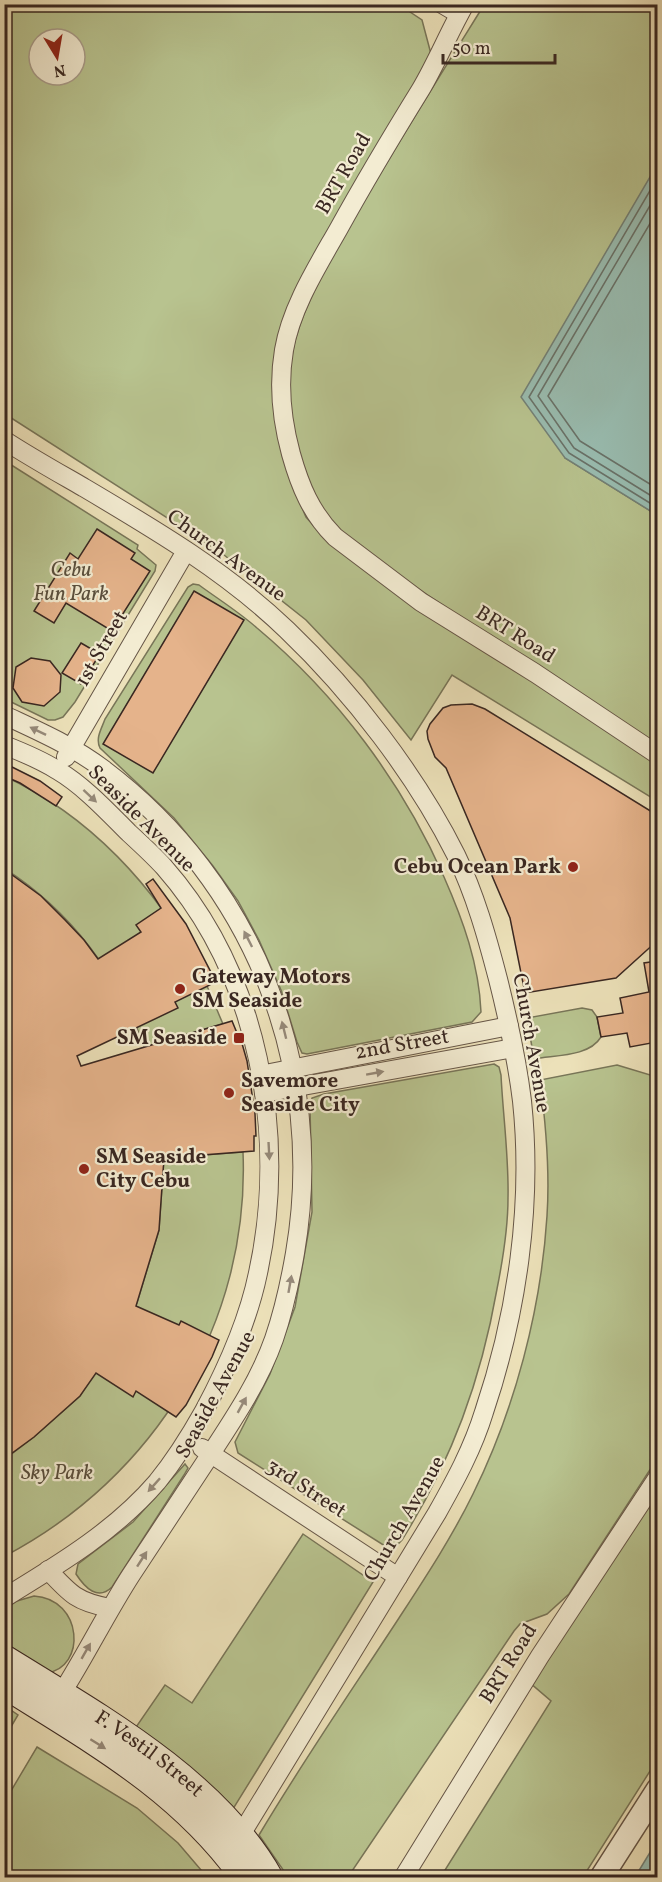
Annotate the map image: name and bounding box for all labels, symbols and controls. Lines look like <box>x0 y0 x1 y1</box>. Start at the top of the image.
north arrow <box>27 27 87 87</box>
scale bar <box>443 27 556 65</box>
text: 50 m <box>452 37 491 62</box>
text: N <box>51 58 67 82</box>
street label: BRT Road <box>309 128 379 220</box>
street label: Church Avenue <box>160 503 292 609</box>
park label: Cebu Fun Park <box>33 556 109 609</box>
street label: BRT Road <box>469 599 561 671</box>
street label: 1st Street <box>69 605 135 693</box>
one-way arrow <box>29 726 46 736</box>
street label: Seaside Avenue <box>81 759 201 879</box>
one-way arrow <box>83 789 98 803</box>
place label: Cebu Ocean Park <box>394 853 561 882</box>
marker: Cebu Ocean Park <box>566 860 580 874</box>
one-way arrow <box>243 931 252 948</box>
place label: Gateway Motors SM Seaside <box>192 963 351 1016</box>
street label: Church Avenue <box>504 971 558 1115</box>
marker: Gateway Motors SM Seaside <box>173 982 187 996</box>
one-way arrow <box>279 1021 289 1039</box>
street label: 2nd Street <box>353 1022 451 1068</box>
place label: SM Seaside <box>117 1024 227 1053</box>
marker: SM Seaside <box>232 1031 246 1045</box>
place label: Savemore Seaside City <box>241 1067 360 1120</box>
one-way arrow <box>365 1068 384 1077</box>
marker: Savemore Seaside City <box>222 1086 236 1100</box>
one-way arrow <box>264 1142 273 1161</box>
place label: SM Seaside City Cebu <box>96 1143 206 1196</box>
marker: SM Seaside City Cebu <box>77 1162 91 1176</box>
one-way arrow <box>285 1275 294 1294</box>
street label: Seaside Avenue <box>169 1326 263 1464</box>
one-way arrow <box>237 1396 247 1413</box>
street label: Church Avenue <box>357 1451 453 1587</box>
street label: 3rd Street <box>260 1452 352 1526</box>
park label: Sky Park <box>21 1459 93 1488</box>
one-way arrow <box>148 1477 161 1492</box>
one-way arrow <box>136 1551 147 1567</box>
street label: BRT Road <box>473 1618 545 1710</box>
one-way arrow <box>80 1643 91 1659</box>
street label: F. Vestil Street <box>89 1703 210 1804</box>
one-way arrow <box>90 1739 106 1750</box>

